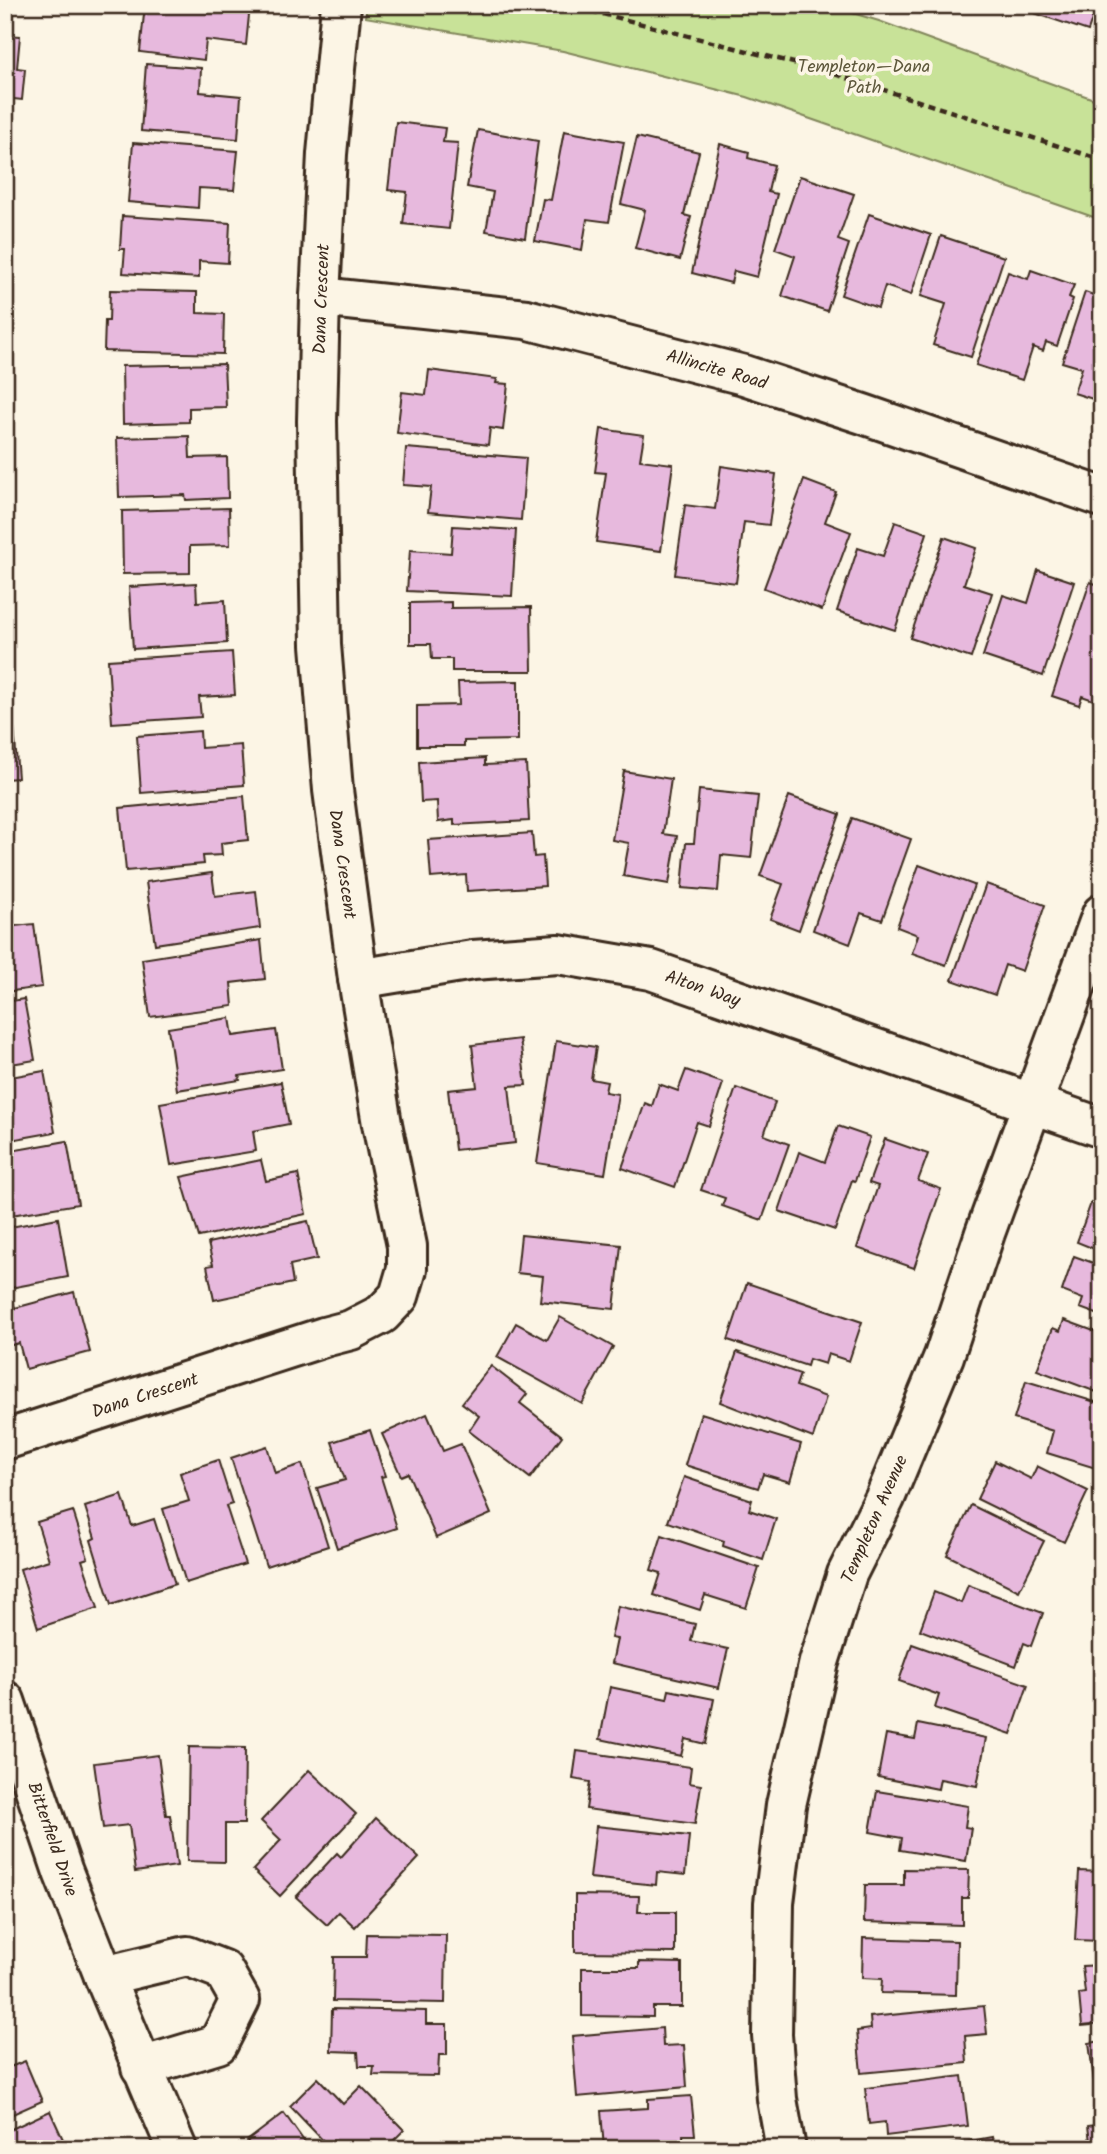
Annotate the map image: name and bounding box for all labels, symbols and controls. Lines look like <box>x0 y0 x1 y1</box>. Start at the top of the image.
park label: Templeton—Dana Path <box>798 53 930 103</box>
street label: Dana Crescent <box>306 242 339 355</box>
street label: Allincite Road <box>662 342 772 399</box>
street label: Dana Crescent <box>319 807 364 922</box>
street label: Alton Way <box>661 963 745 1016</box>
street label: Dana Crescent <box>88 1365 203 1427</box>
street label: Templeton Avenue <box>834 1451 917 1589</box>
street label: Bitterfield Drive <box>18 1778 85 1901</box>

